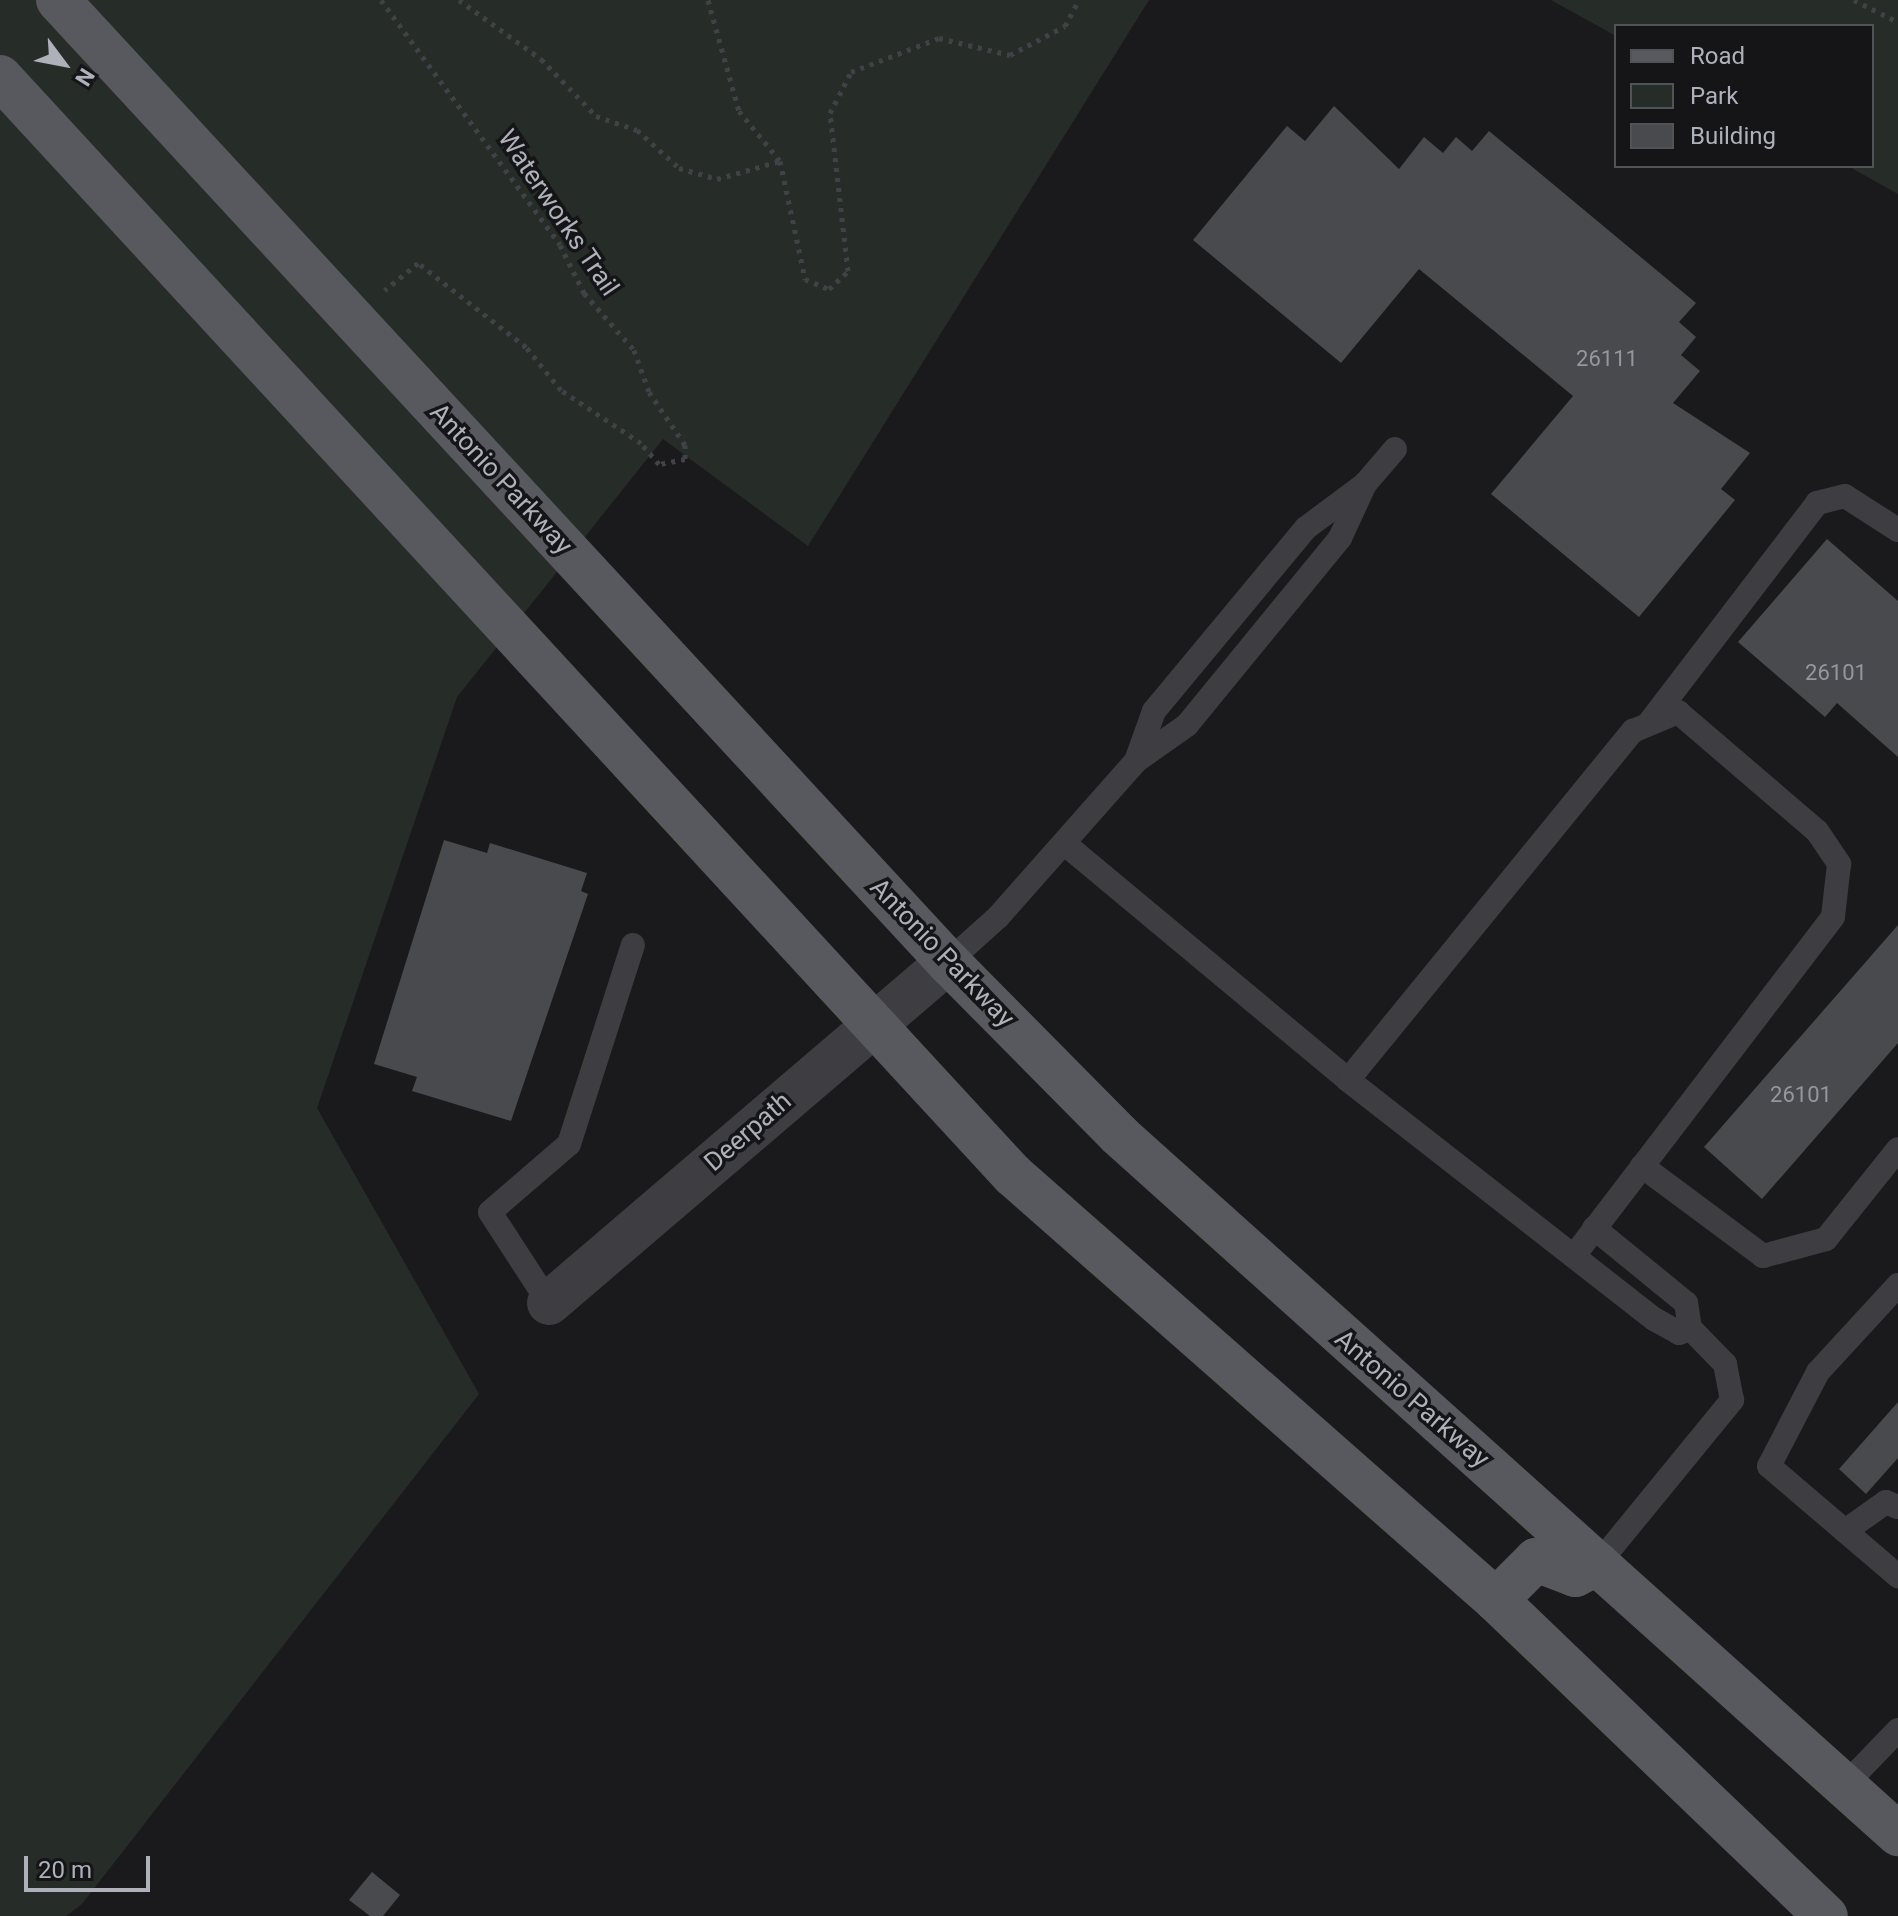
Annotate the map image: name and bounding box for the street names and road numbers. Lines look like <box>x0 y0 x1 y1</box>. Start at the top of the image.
street label: Waterworks Trail <box>491 124 625 302</box>
street label: Antonio Parkway <box>423 397 579 561</box>
street label: Antonio Parkway <box>863 872 1021 1034</box>
street label: Deerpath <box>698 1086 798 1178</box>
street label: Antonio Parkway <box>1328 1323 1496 1475</box>

